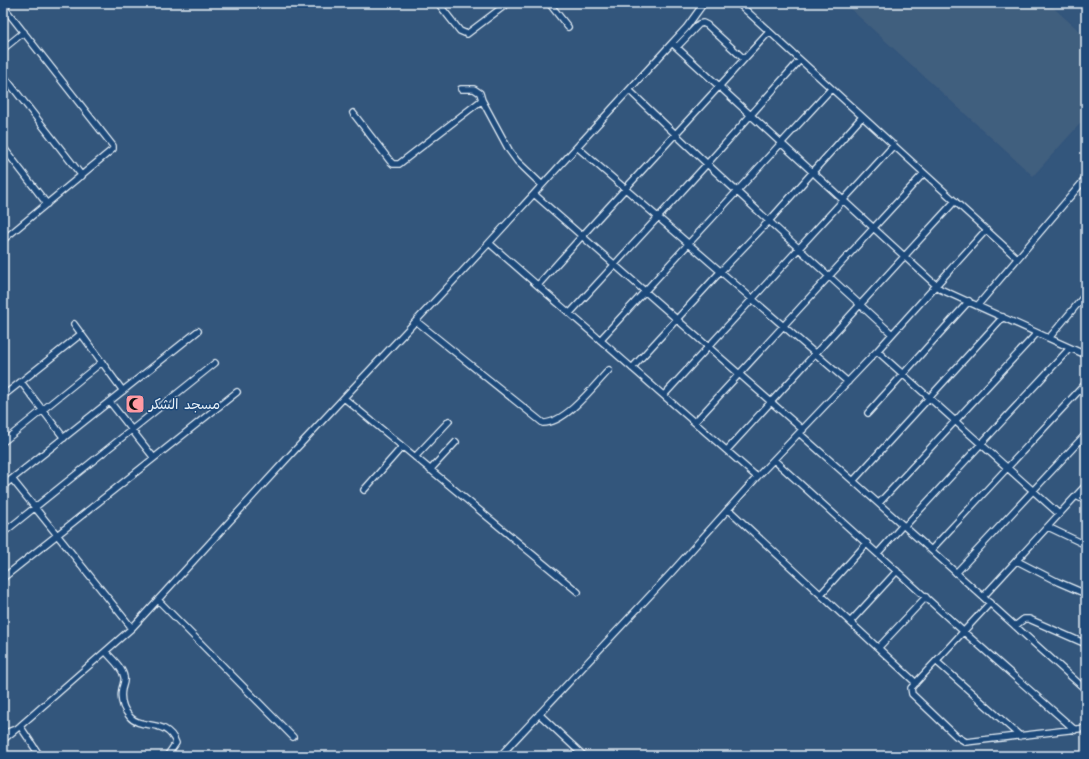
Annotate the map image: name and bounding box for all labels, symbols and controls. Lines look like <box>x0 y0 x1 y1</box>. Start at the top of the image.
mosque icon: مسجد الشكر <box>124 393 146 415</box>
place label: مسجد الشكر <box>148 394 220 416</box>

